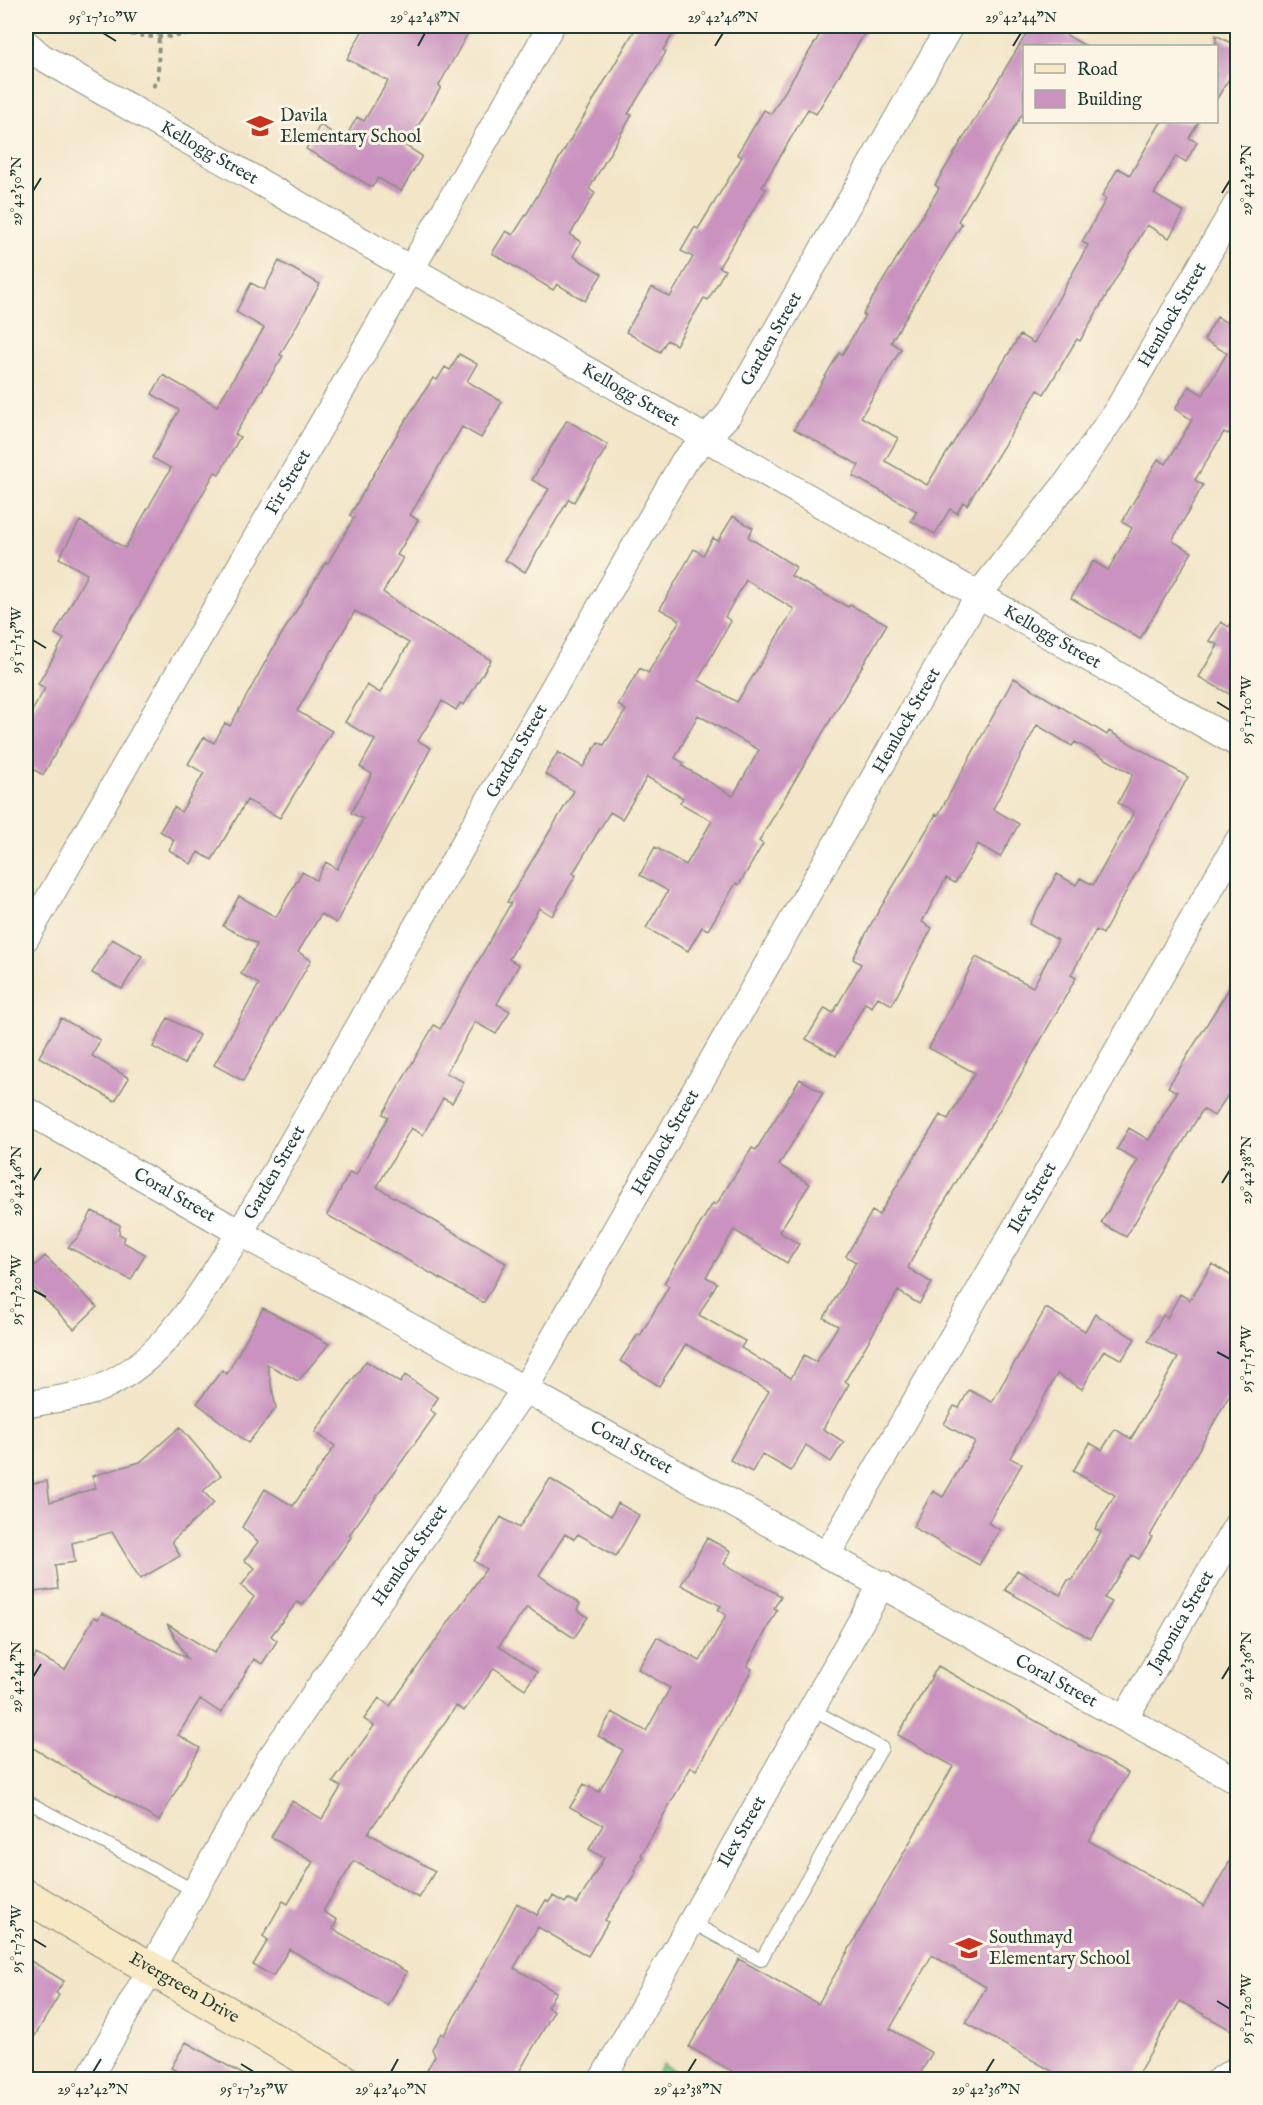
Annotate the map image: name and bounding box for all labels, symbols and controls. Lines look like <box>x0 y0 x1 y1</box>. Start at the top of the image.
text: 95°17'10"W <box>68 8 138 27</box>
text: 29°42'48"N <box>390 8 460 27</box>
text: 29°42'46"N <box>688 8 759 27</box>
text: 29°42'44"N <box>985 8 1057 27</box>
legend <box>1023 45 1218 123</box>
text: Road <box>1077 59 1118 82</box>
text: Building <box>1077 89 1142 112</box>
place label: Davila Elementary School <box>280 105 421 149</box>
school or university icon: Davila Elementary School <box>245 111 275 141</box>
street label: Kellogg Street <box>156 116 262 190</box>
text: 29°42'42"N <box>1237 144 1256 216</box>
text: 29°42'50"N <box>7 156 26 226</box>
street label: Hemlock Street <box>1133 258 1212 372</box>
street label: Garden Street <box>735 288 807 390</box>
street label: Kellogg Street <box>578 358 684 432</box>
street label: Fir Street <box>261 445 316 519</box>
street label: Kellogg Street <box>999 600 1105 674</box>
text: 95°17'15"W <box>7 606 26 674</box>
street label: Hemlock Street <box>867 664 946 778</box>
text: 95°17'10"W <box>1237 675 1256 745</box>
street label: Garden Street <box>481 700 553 803</box>
street label: Hemlock Street <box>626 1086 705 1200</box>
street label: Garden Street <box>239 1121 311 1224</box>
text: 29°42'38"N <box>1237 1136 1256 1204</box>
text: 29°42'46"N <box>7 1145 26 1216</box>
street label: Ilex Street <box>1003 1158 1062 1238</box>
street label: Coral Street <box>129 1163 219 1228</box>
text: 95°17'20"W <box>7 1254 26 1326</box>
text: 95°17'15"W <box>1237 1325 1256 1393</box>
street label: Coral Street <box>586 1416 676 1480</box>
street label: Hemlock Street <box>367 1500 453 1611</box>
street label: Japonica Street <box>1142 1567 1219 1677</box>
text: 29°42'36"N <box>1237 1631 1256 1701</box>
text: 29°42'44"N <box>7 1641 26 1713</box>
street label: Coral Street <box>1011 1649 1101 1713</box>
street label: Ilex Street <box>713 1792 771 1872</box>
text: 95°17'25"W <box>7 1904 26 1974</box>
place label: Southmayd Elementary School <box>989 1927 1130 1971</box>
school or university icon: Southmayd Elementary School <box>954 1933 984 1963</box>
street label: Evergreen Drive <box>125 1947 243 2029</box>
text: 95°17'20"W <box>1237 1973 1256 2045</box>
text: 29°42'42"N <box>57 2080 129 2099</box>
text: 95°17'25"W <box>219 2080 289 2099</box>
text: 29°42'40"N <box>355 2080 427 2099</box>
text: 29°42'38"N <box>654 2080 722 2099</box>
text: 29°42'36"N <box>951 2080 1021 2099</box>

